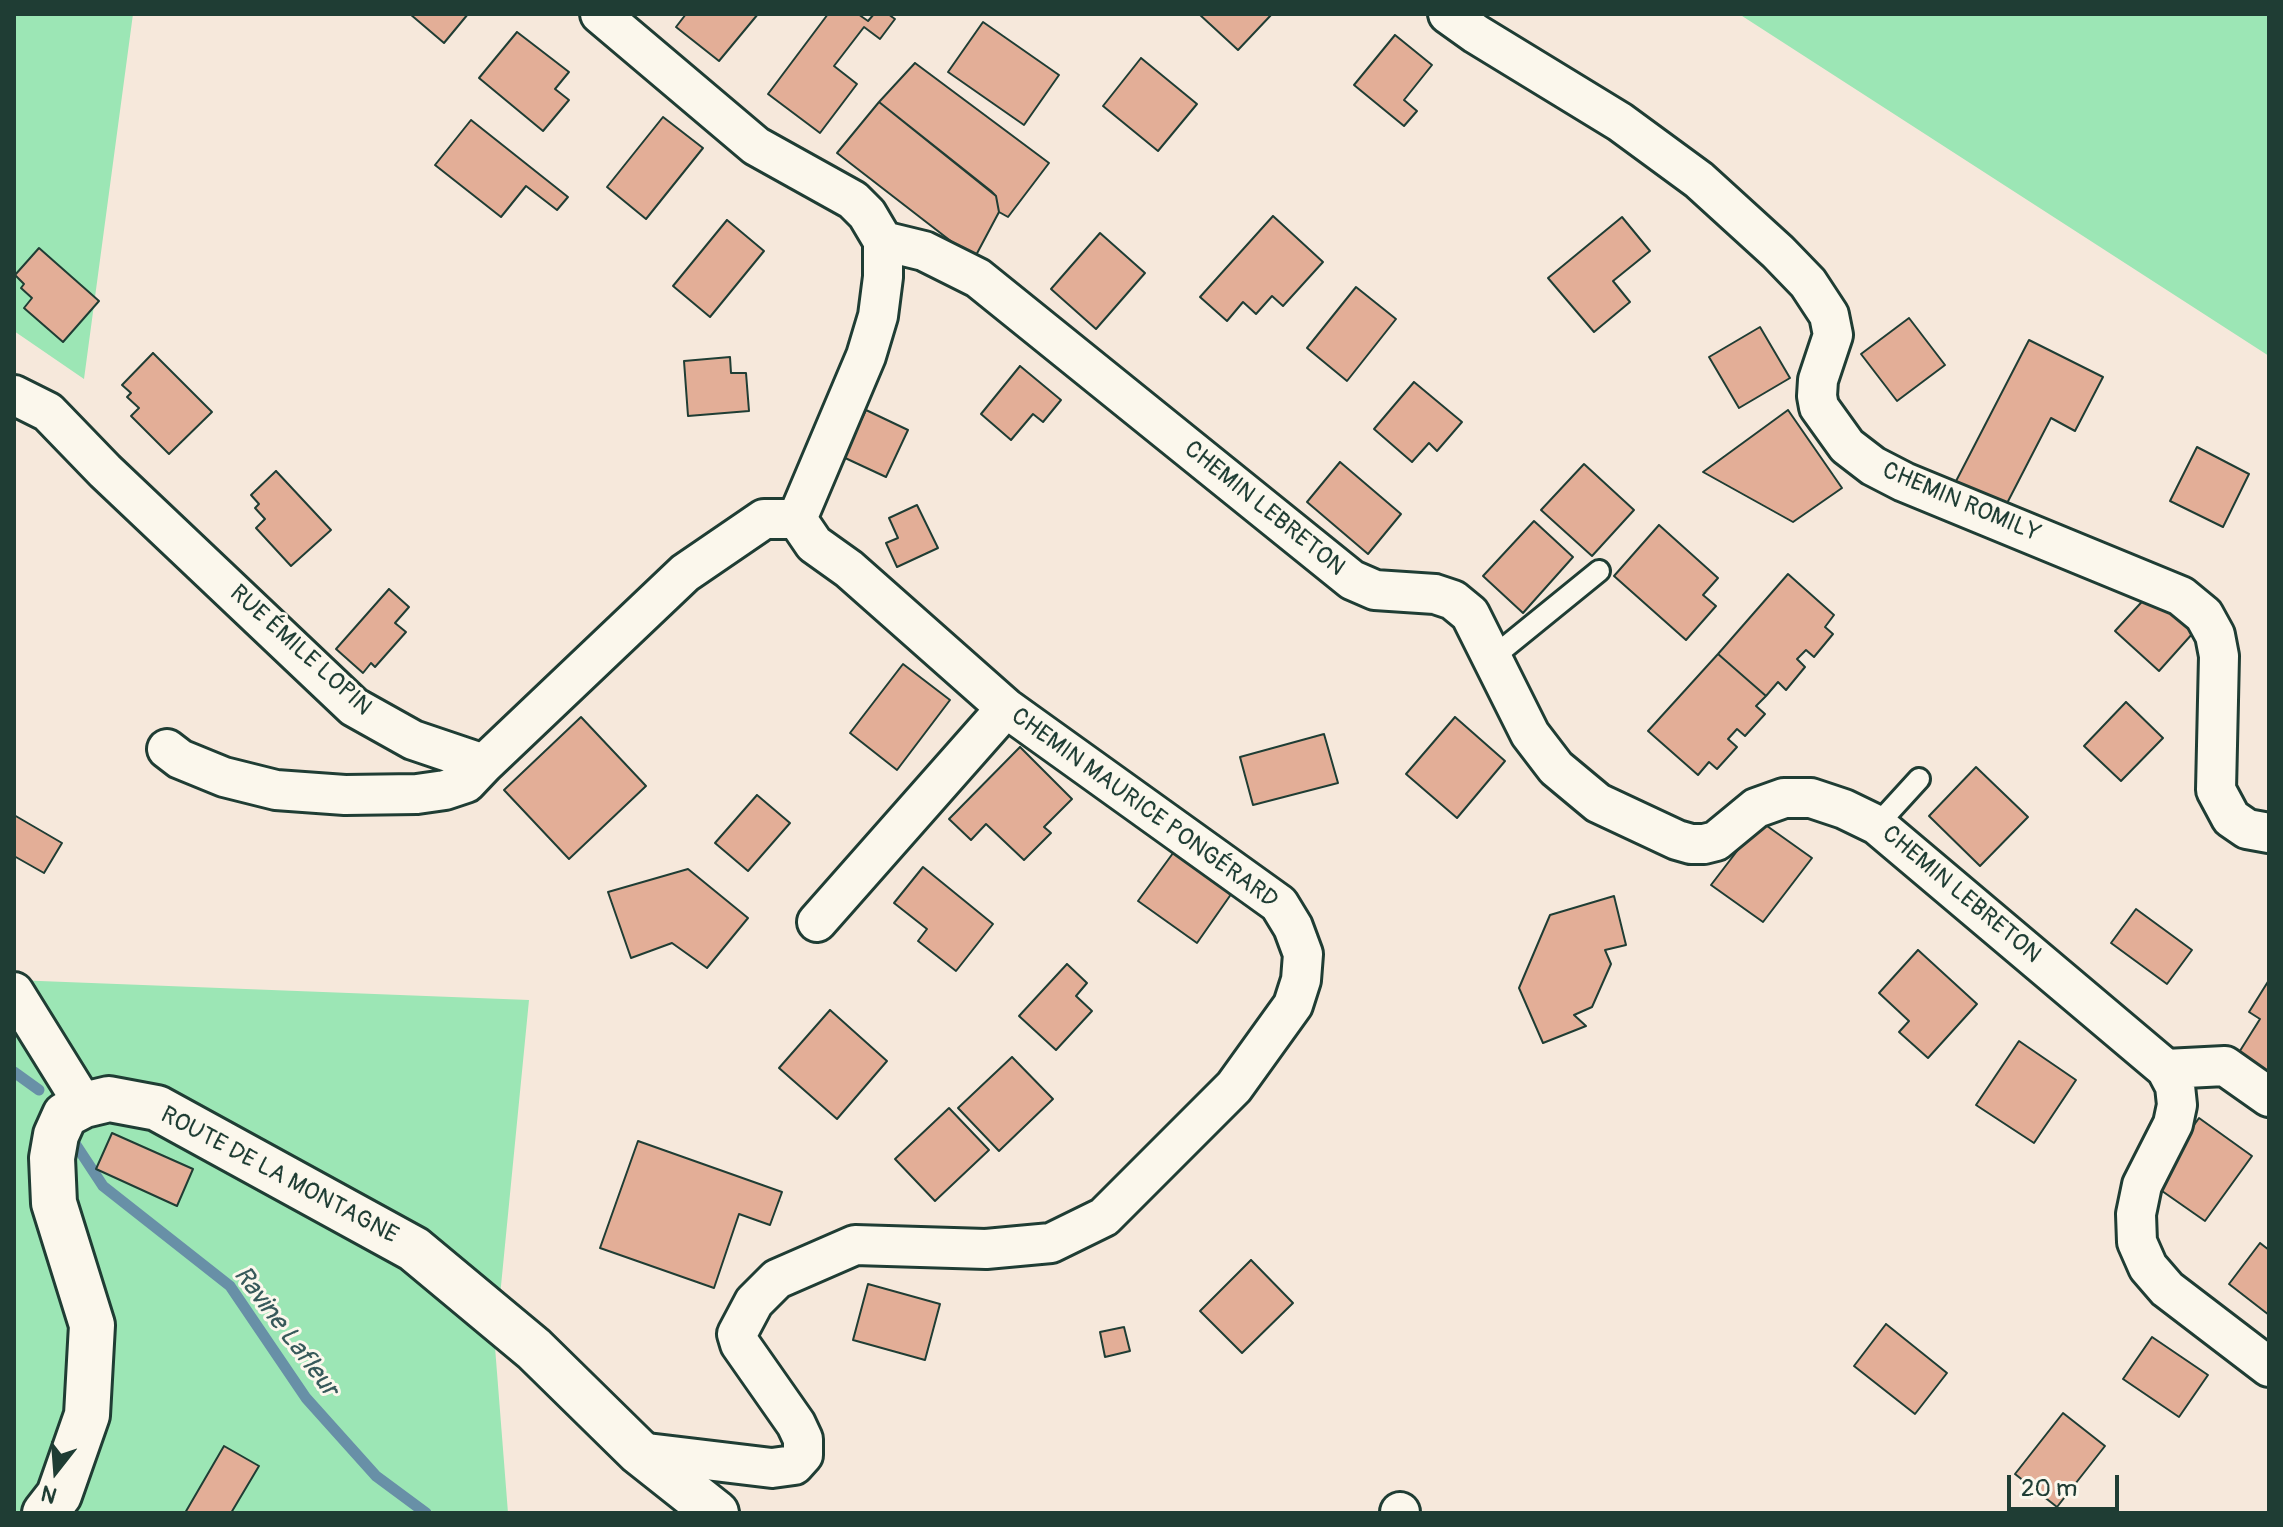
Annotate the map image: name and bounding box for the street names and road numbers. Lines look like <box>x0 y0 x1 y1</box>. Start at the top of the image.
street label: CHEMIN LEBRETON <box>1178 435 1350 583</box>
street label: CHEMIN ROMILY <box>1878 457 2044 549</box>
street label: RUE ÉMILE LOPIN <box>223 580 377 722</box>
street label: CHEMIN MAURICE PONGÉRARD <box>1005 703 1283 915</box>
street label: CHEMIN LEBRETON <box>1876 820 2046 970</box>
street label: ROUTE DE LA MONTAGNE <box>155 1101 403 1251</box>

